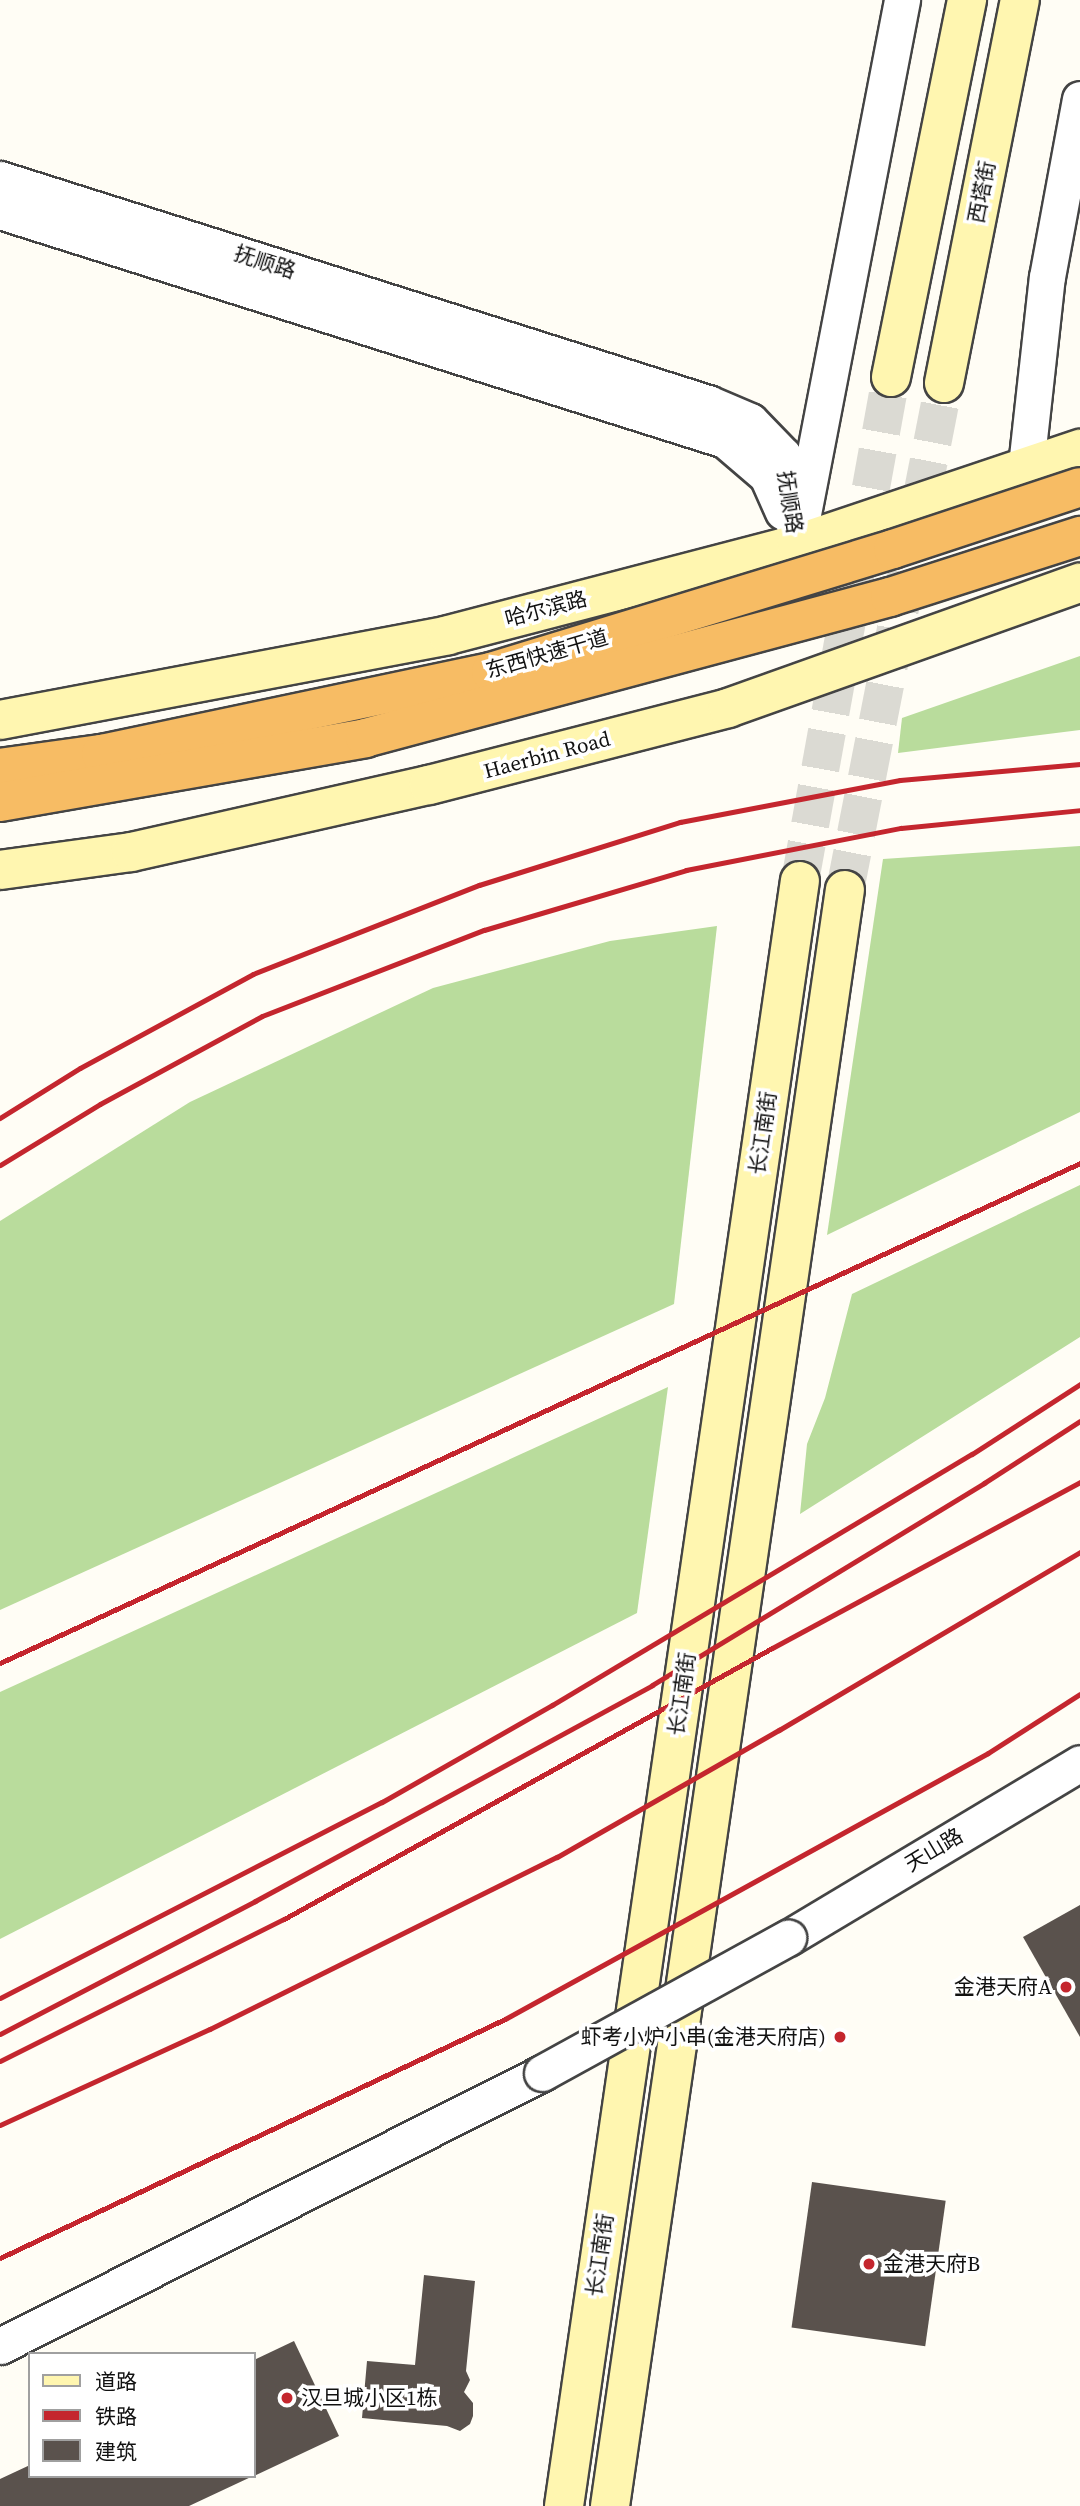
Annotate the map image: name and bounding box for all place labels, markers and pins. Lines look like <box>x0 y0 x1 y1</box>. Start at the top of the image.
place label: 金港天府A <box>954 1974 1052 2000</box>
marker: 金港天府A <box>1058 1979 1074 1995</box>
place label: 虾考小炉小串(金港天府店) <box>581 2024 826 2050</box>
marker: 虾考小炉小串(金港天府店) <box>832 2029 848 2045</box>
place label: 金港天府B <box>883 2251 980 2277</box>
marker: 金港天府B <box>861 2256 877 2272</box>
place label: 汉旦城小区1栋 <box>301 2385 437 2411</box>
marker: 汉旦城小区1栋 <box>279 2390 295 2406</box>

